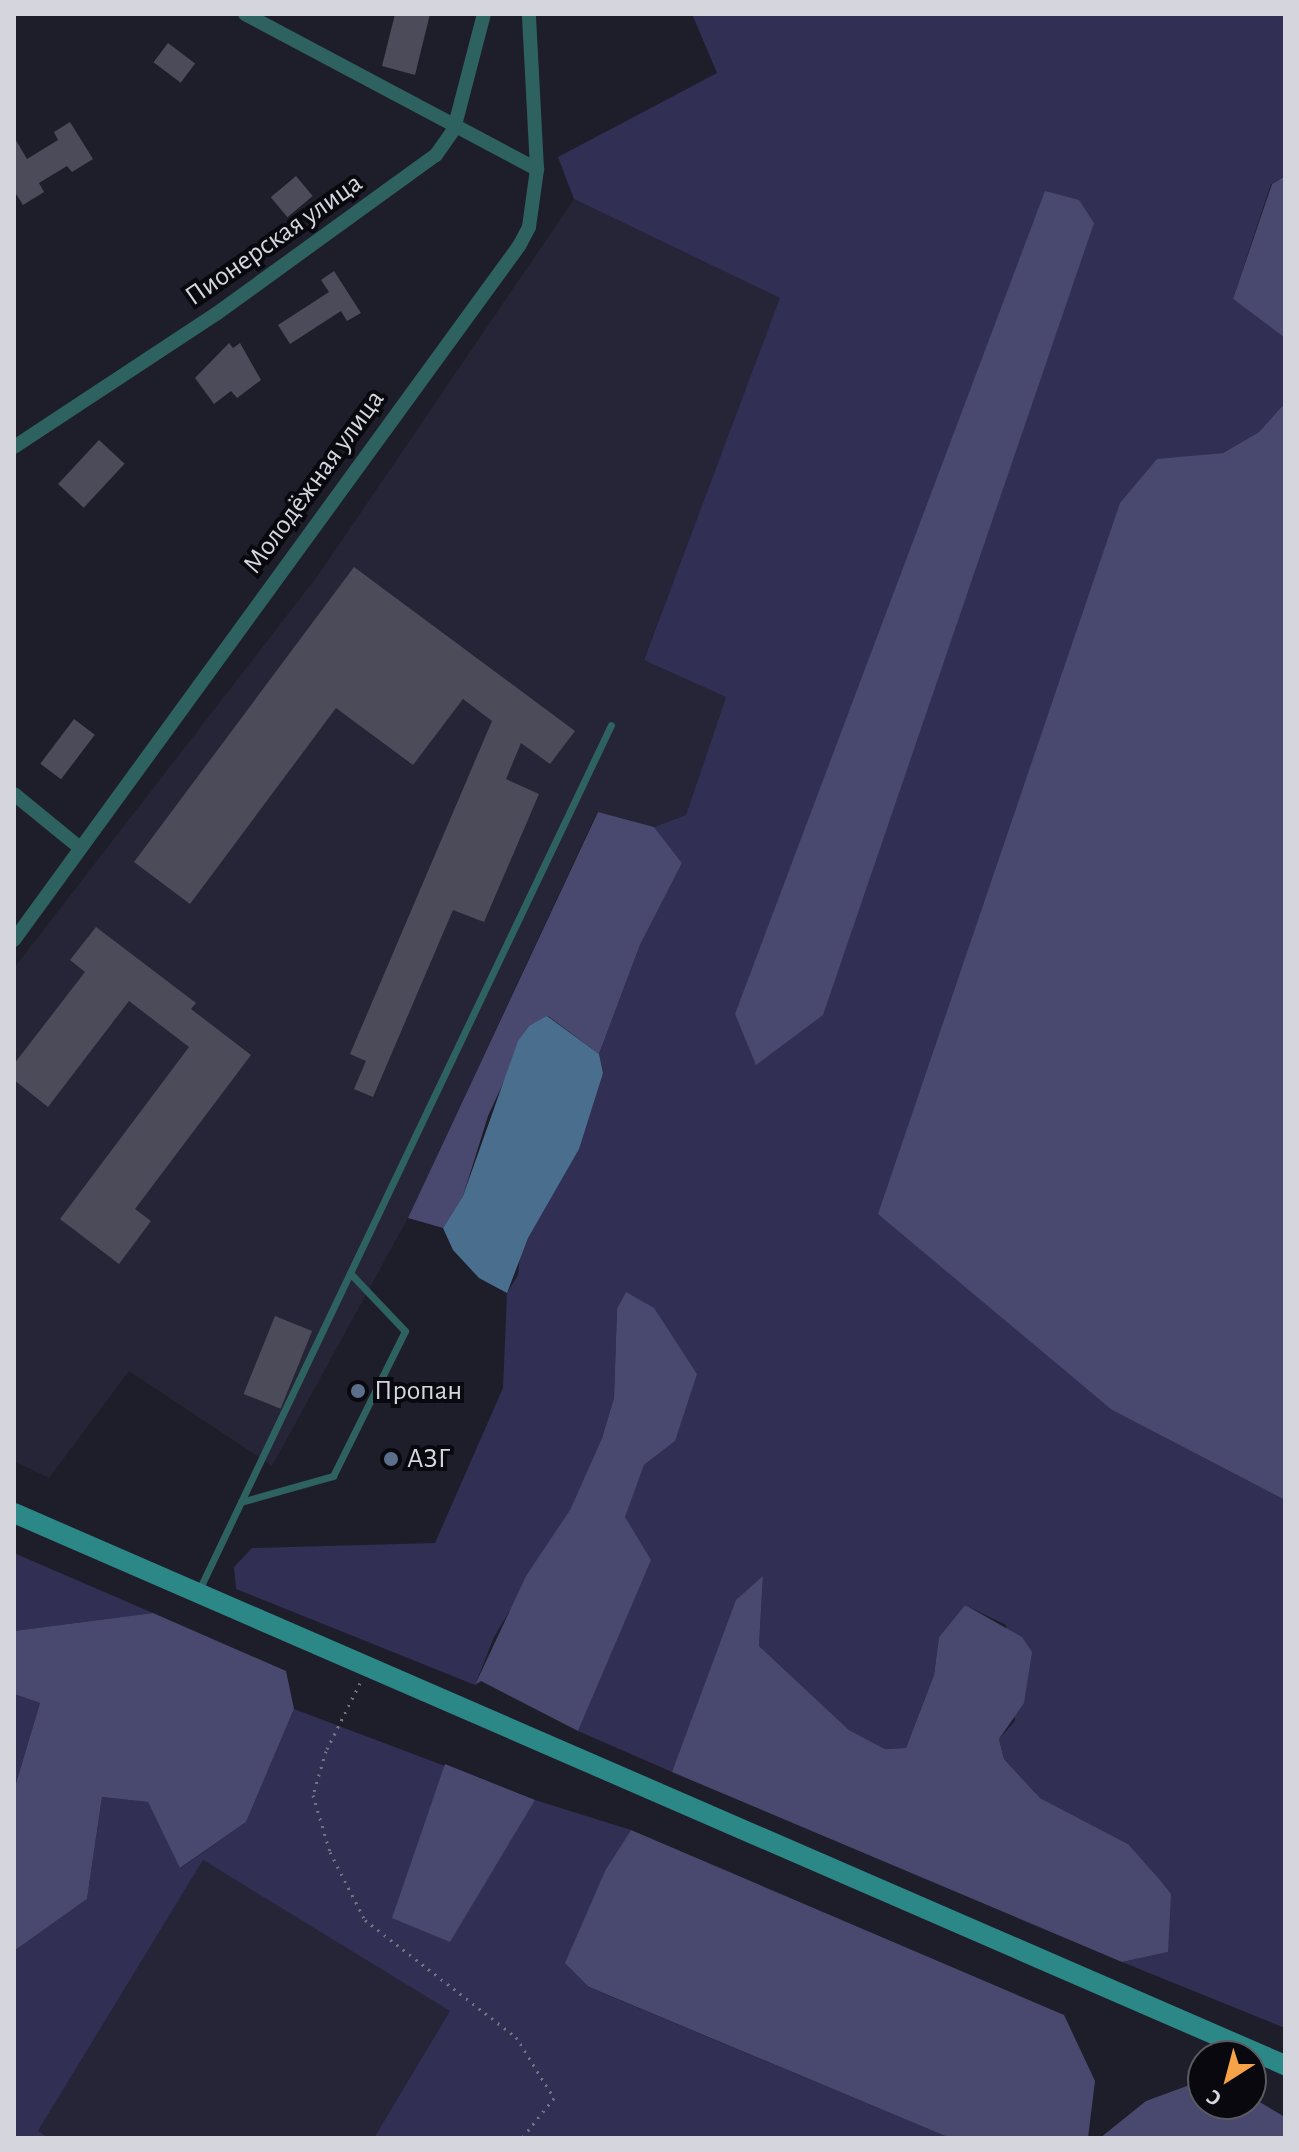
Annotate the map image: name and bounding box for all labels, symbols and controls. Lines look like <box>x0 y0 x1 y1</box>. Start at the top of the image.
street label: Пионерская улица <box>179 166 369 314</box>
street label: Молодёжная улица <box>236 384 392 580</box>
place label: Пропан <box>374 1374 462 1408</box>
marker: Пропан <box>349 1382 367 1400</box>
place label: АЗГ <box>407 1442 450 1476</box>
marker: АЗГ <box>382 1450 400 1468</box>
north arrow <box>1187 2040 1267 2120</box>
text: С <box>1203 2085 1225 2110</box>

